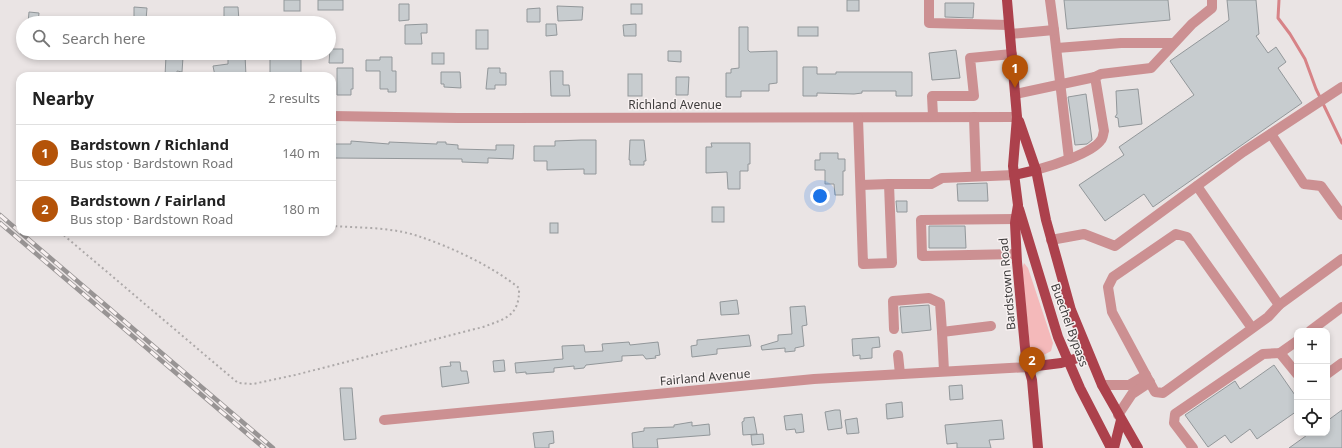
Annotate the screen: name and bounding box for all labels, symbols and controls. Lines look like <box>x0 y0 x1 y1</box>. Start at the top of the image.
search box <box>16 16 336 60</box>
icon: search <box>30 27 52 49</box>
text: Search here <box>62 28 145 48</box>
pin: 1 <box>1002 55 1028 88</box>
text: Nearby <box>32 87 94 110</box>
text: 2 results <box>268 89 320 107</box>
street label: Richland Avenue <box>628 96 722 113</box>
text: Bardstown / Richland <box>70 134 229 154</box>
text: 1 <box>41 144 49 162</box>
text: 140 m <box>282 144 320 162</box>
text: Bus stop · Bardstown Road <box>70 154 233 172</box>
your location <box>810 186 830 206</box>
text: Bardstown / Fairland <box>70 190 226 210</box>
text: 2 <box>41 200 49 218</box>
text: 180 m <box>282 200 320 218</box>
text: Bus stop · Bardstown Road <box>70 210 233 228</box>
street label: Bardstown Road <box>994 237 1020 331</box>
street label: Buechel Bypass <box>1047 281 1093 369</box>
map controls <box>1294 328 1330 436</box>
button: + <box>1294 328 1330 364</box>
pin: 2 <box>1019 347 1045 380</box>
button: − <box>1294 364 1330 400</box>
street label: Fairland Avenue <box>659 365 751 389</box>
button: locate <box>1294 400 1330 436</box>

